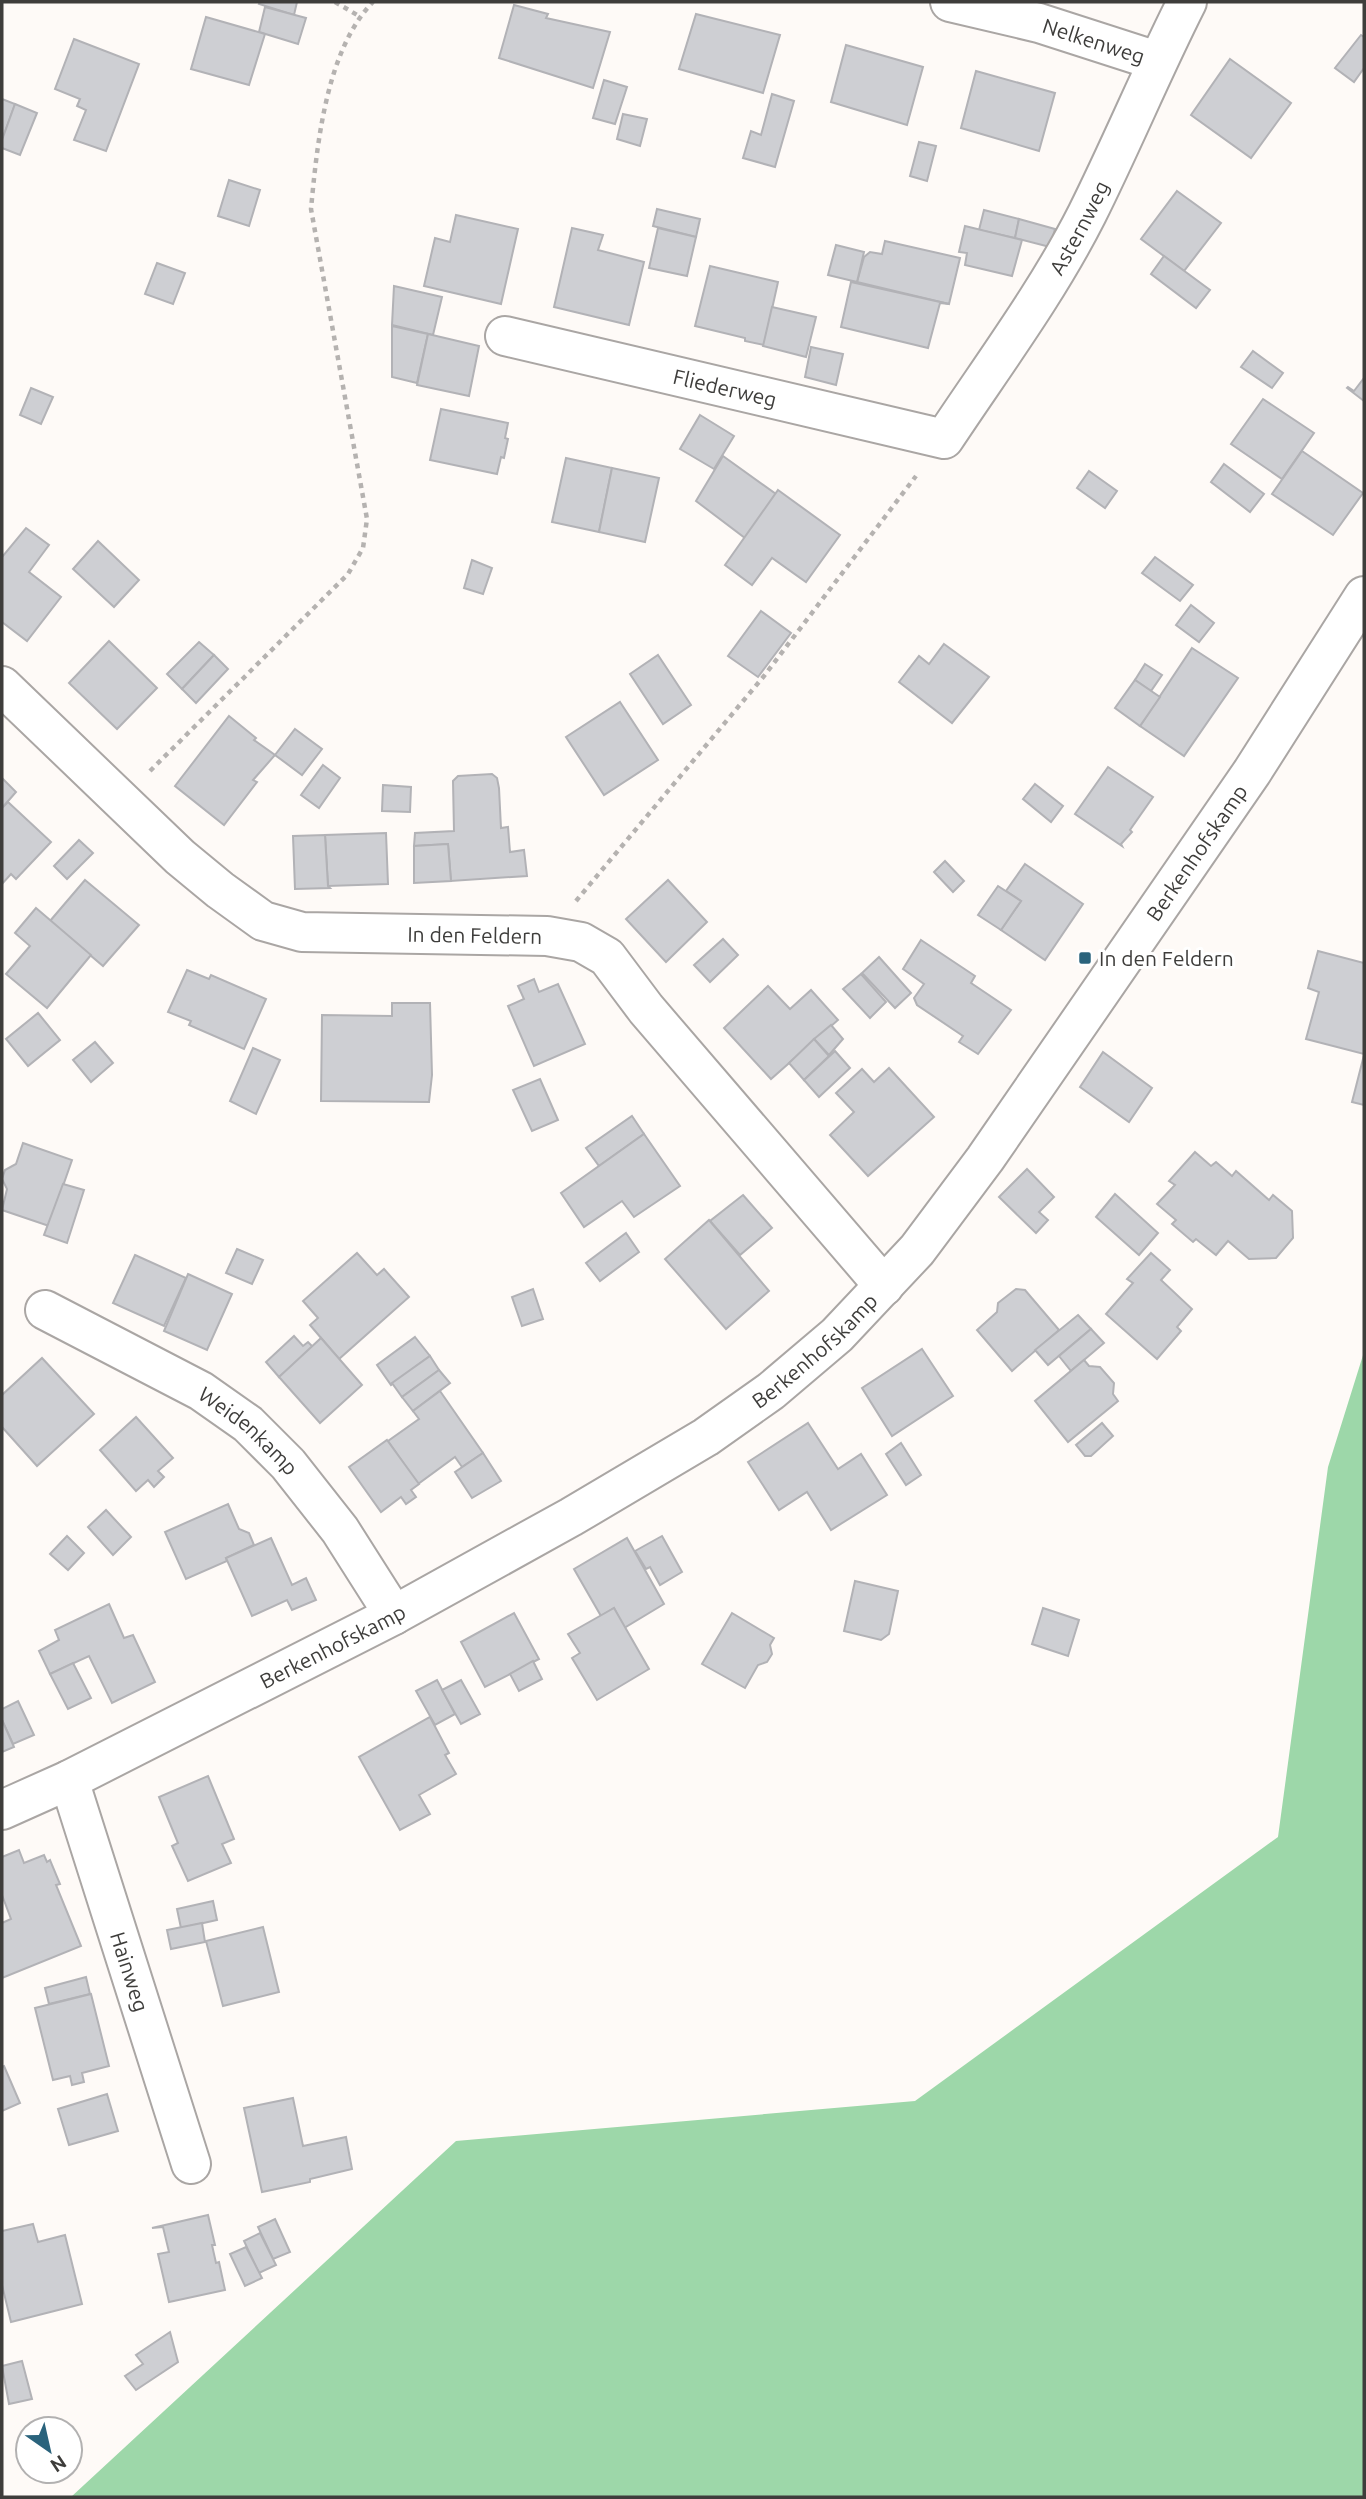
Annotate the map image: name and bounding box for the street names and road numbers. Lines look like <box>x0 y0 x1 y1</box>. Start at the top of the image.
street label: Nelkenweg <box>1040 13 1148 68</box>
street label: Asternweg <box>1044 177 1113 279</box>
street label: Fliederweg <box>671 364 779 411</box>
street label: Berkenhofskamp <box>1141 780 1252 925</box>
street label: In den Feldern <box>407 922 542 948</box>
street label: Berkenhofskamp <box>747 1288 882 1413</box>
street label: Weidenkamp <box>194 1381 304 1479</box>
street label: Berkenhofskamp <box>256 1599 410 1693</box>
street label: Hainweg <box>106 1929 154 2015</box>

